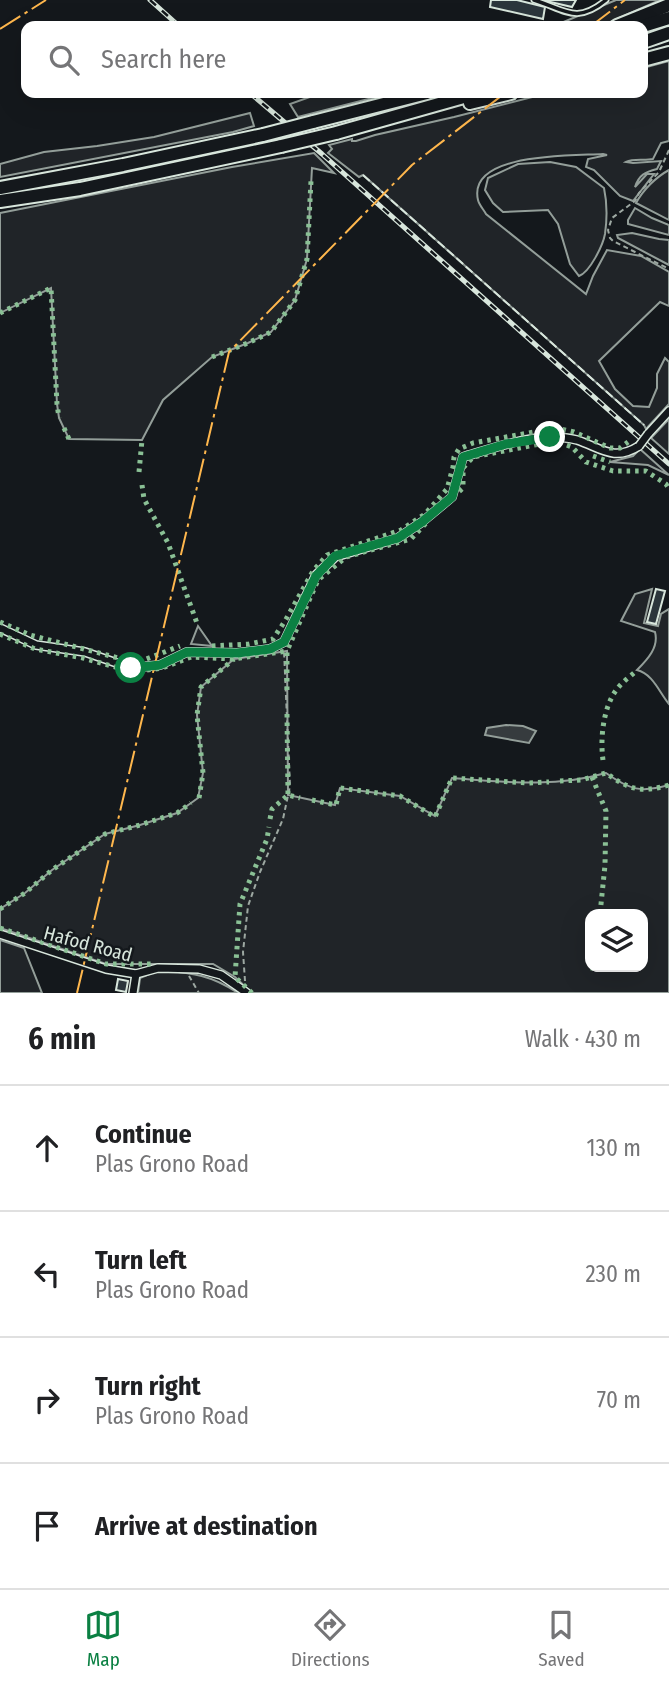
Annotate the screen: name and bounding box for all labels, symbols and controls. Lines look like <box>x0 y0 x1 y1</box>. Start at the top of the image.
search box <box>21 21 648 98</box>
icon: search <box>45 41 83 79</box>
text: Search here <box>101 44 226 75</box>
route end <box>534 421 565 452</box>
route start <box>115 652 146 683</box>
map controls <box>585 909 648 972</box>
button: layers <box>585 909 648 972</box>
street label: Hafod Road <box>41 921 135 967</box>
text: 6 min <box>28 1021 96 1057</box>
text: Walk · 430 m <box>525 1025 641 1053</box>
text: Continue <box>95 1119 192 1150</box>
icon: ahead <box>28 1129 66 1167</box>
text: 130 m <box>587 1134 641 1162</box>
text: Plas Grono Road <box>95 1150 249 1178</box>
text: Turn left <box>95 1245 187 1276</box>
icon: left <box>28 1255 66 1293</box>
text: 230 m <box>585 1260 641 1288</box>
text: Plas Grono Road <box>95 1276 249 1304</box>
text: Turn right <box>95 1371 201 1402</box>
icon: right <box>28 1381 66 1419</box>
text: 70 m <box>597 1386 641 1414</box>
text: Plas Grono Road <box>95 1402 249 1430</box>
icon: arrive <box>28 1507 66 1545</box>
text: Arrive at destination <box>95 1511 318 1542</box>
tab: Map <box>84 1606 122 1671</box>
tab: Directions <box>291 1606 370 1671</box>
tab: Saved <box>538 1606 585 1671</box>

